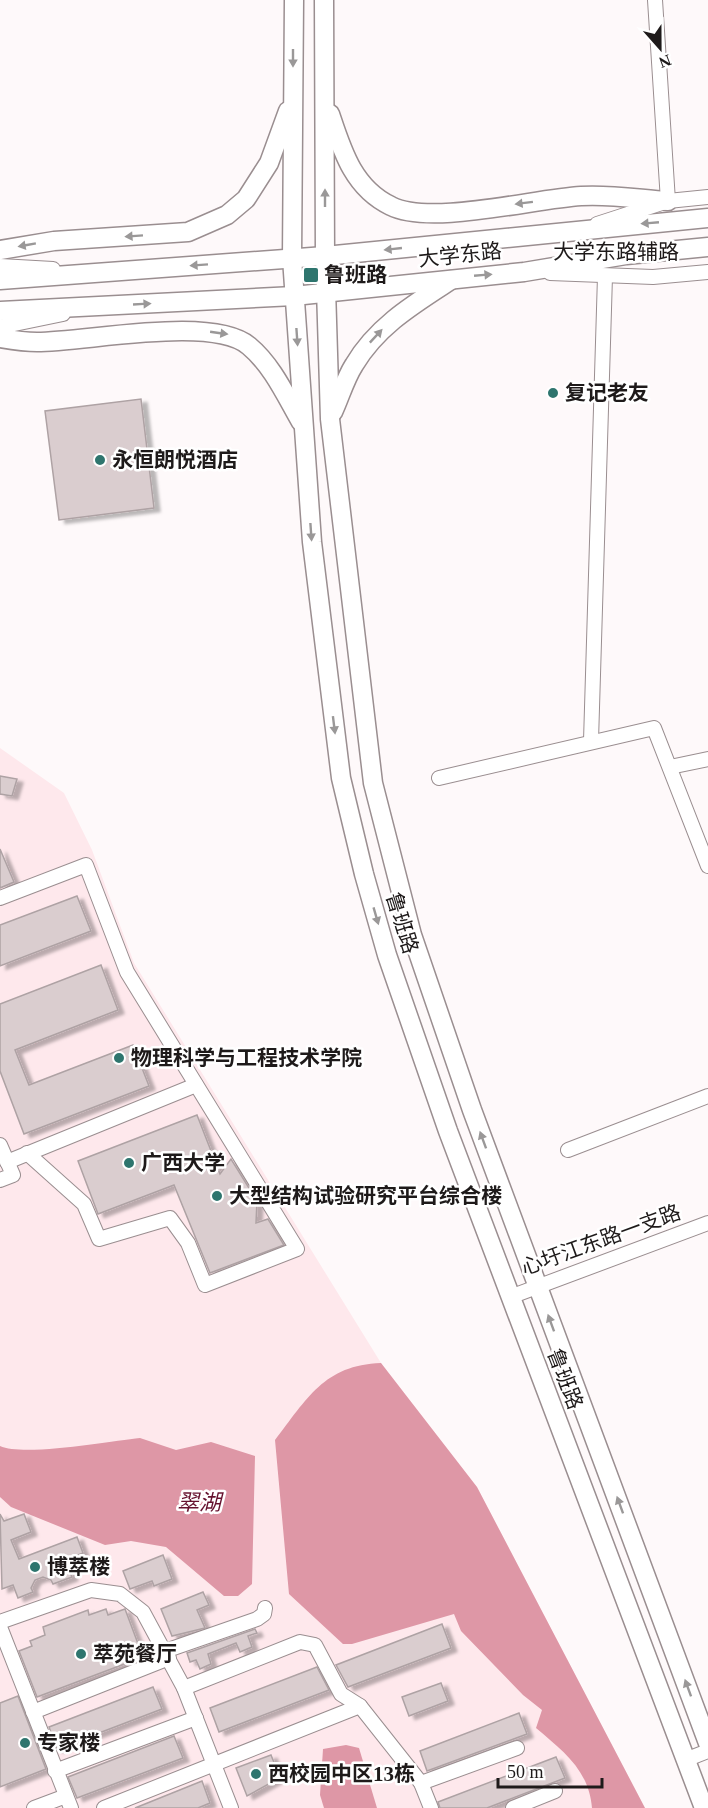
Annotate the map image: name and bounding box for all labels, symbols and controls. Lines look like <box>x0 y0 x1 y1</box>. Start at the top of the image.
north arrow <box>630 18 690 78</box>
one-way arrow <box>289 49 298 68</box>
text: N <box>656 52 674 72</box>
one-way arrow <box>320 188 330 207</box>
one-way arrow <box>514 198 533 208</box>
one-way arrow <box>640 218 659 228</box>
one-way arrow <box>125 231 144 240</box>
street label: 大学东路 <box>417 239 503 271</box>
street label: 大学东路辅路 <box>553 240 679 264</box>
one-way arrow <box>18 241 37 250</box>
one-way arrow <box>383 244 402 254</box>
one-way arrow <box>189 260 208 270</box>
place label: 鲁班路 <box>324 263 387 287</box>
marker: 鲁班路 <box>302 266 320 284</box>
one-way arrow <box>474 270 493 280</box>
one-way arrow <box>133 299 152 309</box>
one-way arrow <box>209 328 228 337</box>
one-way arrow <box>293 328 302 347</box>
one-way arrow <box>369 329 382 344</box>
place label: 复记老友 <box>565 381 649 405</box>
marker: 复记老友 <box>546 386 560 400</box>
place label: 永恒朗悦酒店 <box>112 448 238 472</box>
marker: 永恒朗悦酒店 <box>93 453 107 467</box>
one-way arrow <box>306 522 316 541</box>
one-way arrow <box>330 716 339 735</box>
street label: 鲁班路 <box>381 889 423 957</box>
one-way arrow <box>372 907 381 925</box>
place label: 物理科学与工程技术学院 <box>131 1046 362 1070</box>
marker: 物理科学与工程技术学院 <box>112 1051 126 1065</box>
one-way arrow <box>478 1131 488 1149</box>
place label: 广西大学 <box>141 1151 225 1175</box>
marker: 广西大学 <box>122 1156 136 1170</box>
place label: 大型结构试验研究平台综合楼 <box>229 1184 502 1208</box>
marker: 大型结构试验研究平台综合楼 <box>210 1189 224 1203</box>
street label: 心圩江东路一支路 <box>518 1200 684 1280</box>
one-way arrow <box>546 1313 556 1331</box>
street label: 鲁班路 <box>543 1345 587 1413</box>
water label: 翠湖 <box>177 1490 224 1515</box>
one-way arrow <box>614 1496 624 1514</box>
place label: 博萃楼 <box>47 1555 110 1579</box>
marker: 博萃楼 <box>28 1560 42 1574</box>
place label: 萃苑餐厅 <box>93 1642 177 1666</box>
marker: 萃苑餐厅 <box>74 1647 88 1661</box>
one-way arrow <box>682 1679 692 1697</box>
place label: 专家楼 <box>37 1731 100 1755</box>
marker: 专家楼 <box>18 1736 32 1750</box>
scale bar <box>498 1751 602 1789</box>
place label: 西校园中区13栋 <box>268 1762 415 1786</box>
text: 50 m <box>507 1762 544 1782</box>
marker: 西校园中区13栋 <box>249 1767 263 1781</box>

